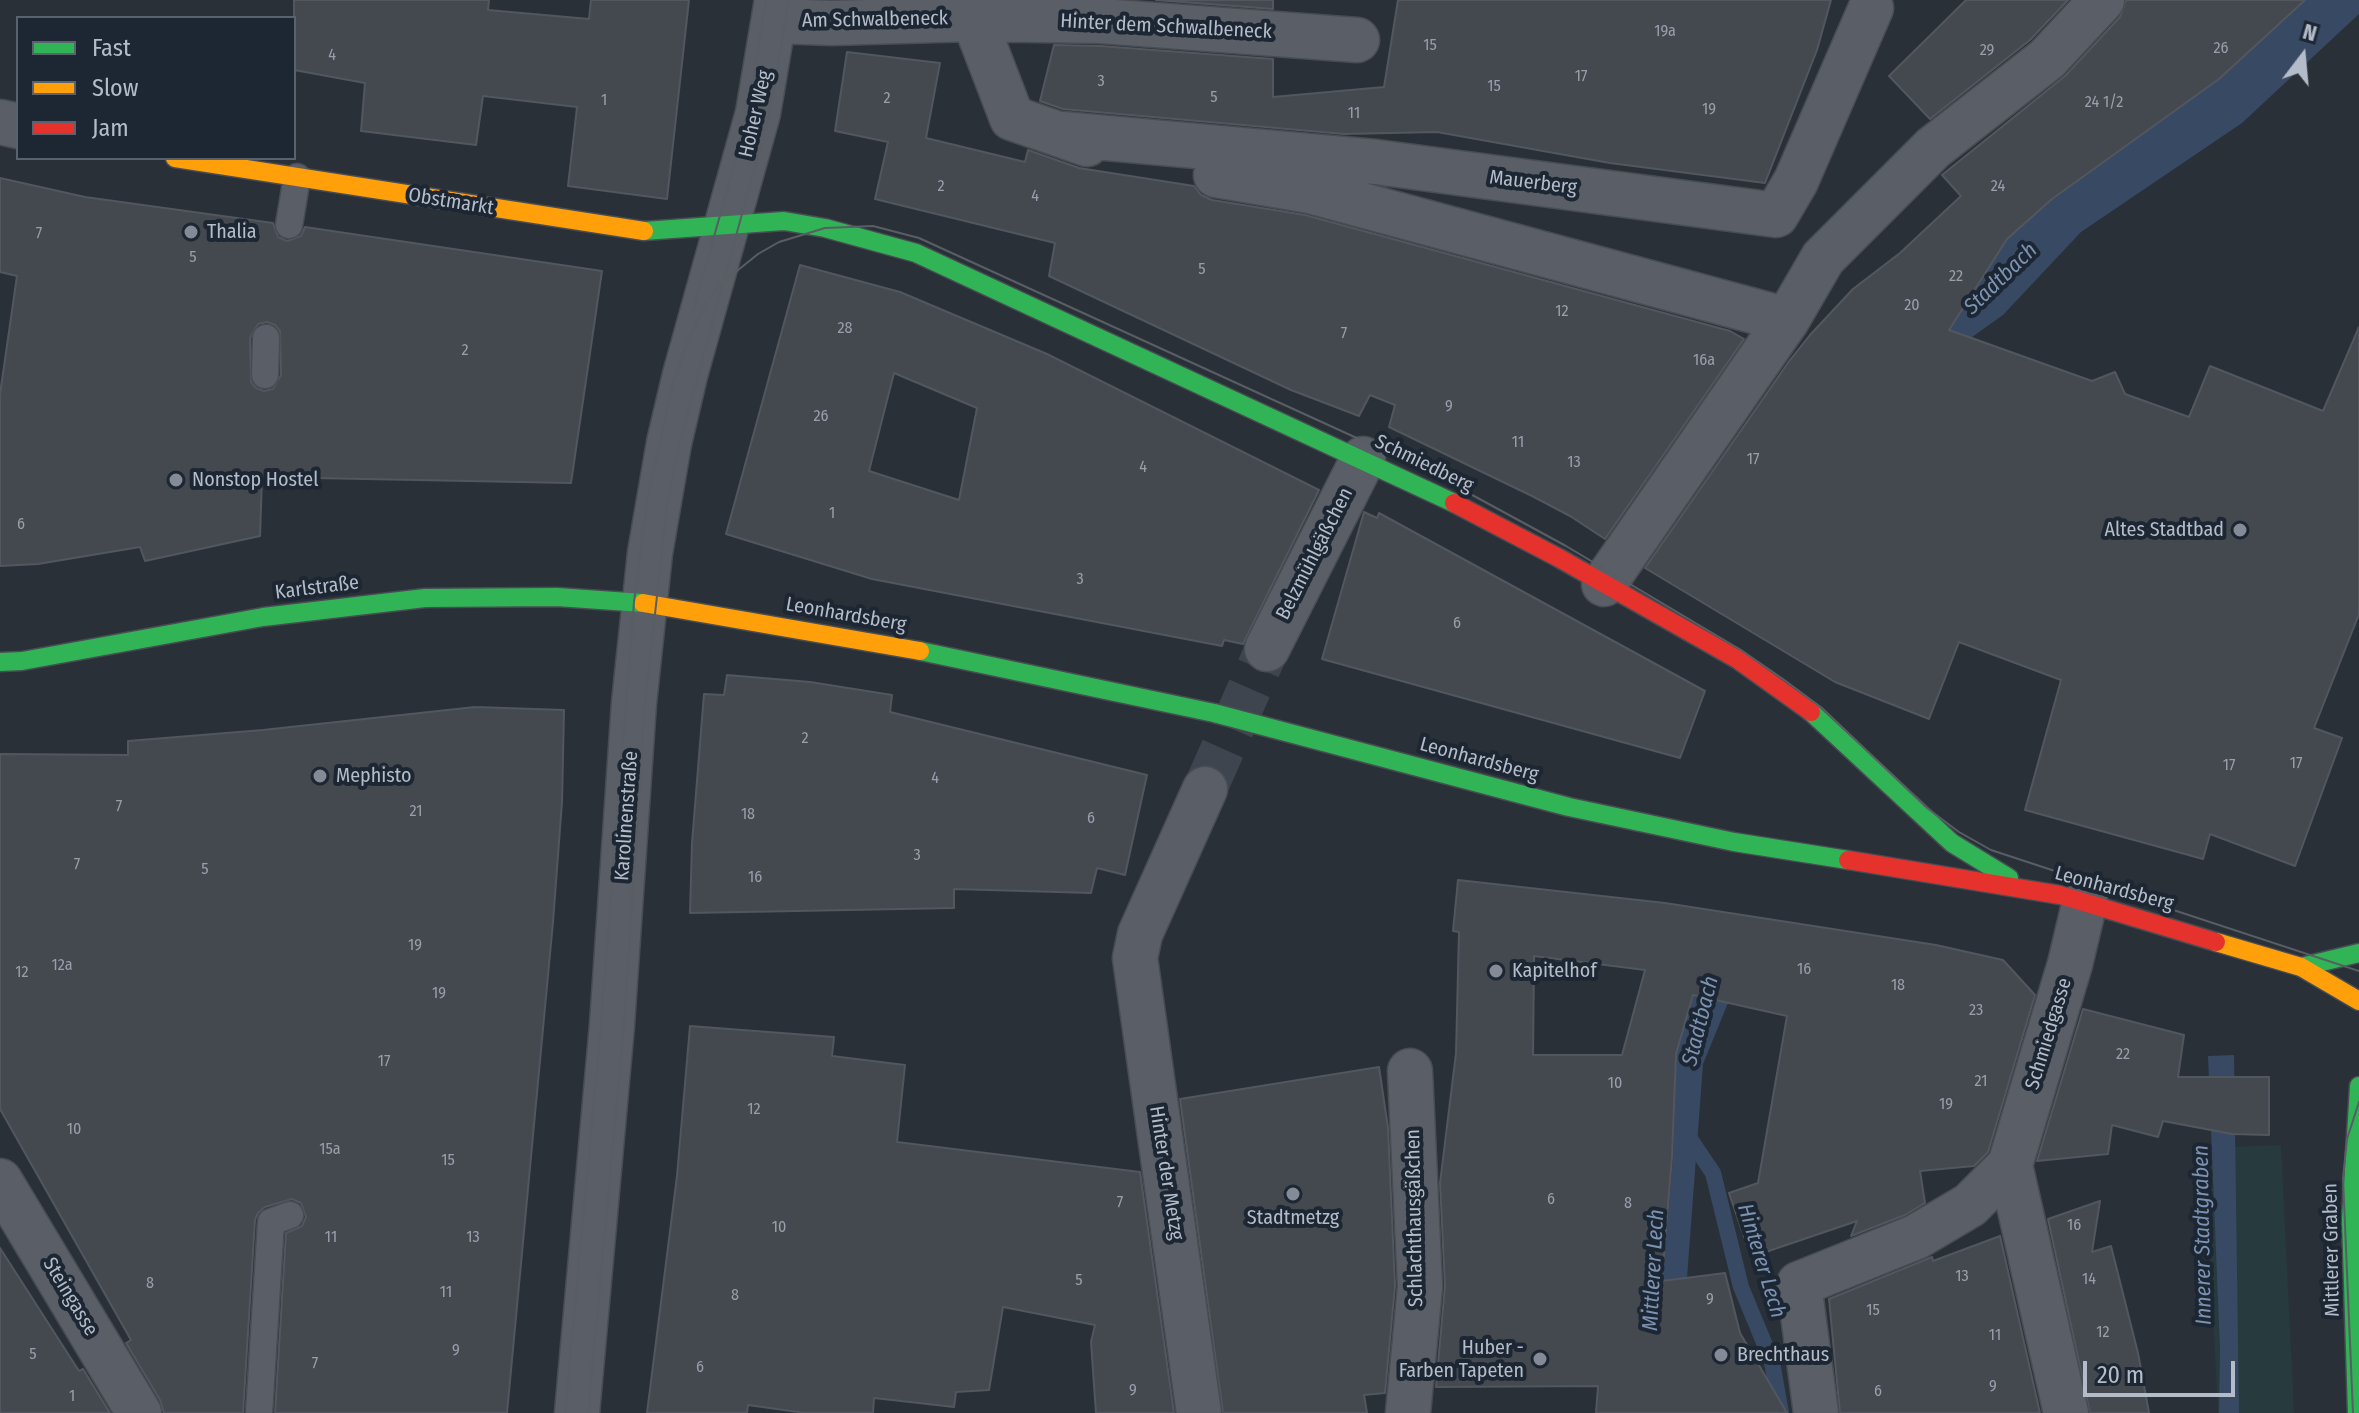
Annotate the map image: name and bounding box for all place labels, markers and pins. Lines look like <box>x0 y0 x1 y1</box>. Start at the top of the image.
place label: Thalia <box>207 220 257 244</box>
marker: Thalia <box>182 223 200 241</box>
place label: Nonstop Hostel <box>192 468 318 492</box>
marker: Nonstop Hostel <box>167 471 185 489</box>
place label: Altes Stadtbad <box>2104 518 2224 542</box>
marker: Altes Stadtbad <box>2231 521 2249 539</box>
place label: Mephisto <box>336 764 412 788</box>
marker: Mephisto <box>311 767 329 785</box>
place label: Kapitelhof <box>1512 959 1596 983</box>
marker: Kapitelhof <box>1487 962 1505 980</box>
marker: Stadtmetzg <box>1284 1185 1302 1203</box>
place label: Stadtmetzg <box>1247 1206 1339 1230</box>
place label: Huber - Farben Tapeten <box>1399 1336 1524 1383</box>
place label: Brechthaus <box>1737 1343 1829 1367</box>
marker: Brechthaus <box>1712 1346 1730 1364</box>
marker: Huber - Farben Tapeten <box>1531 1350 1549 1368</box>

